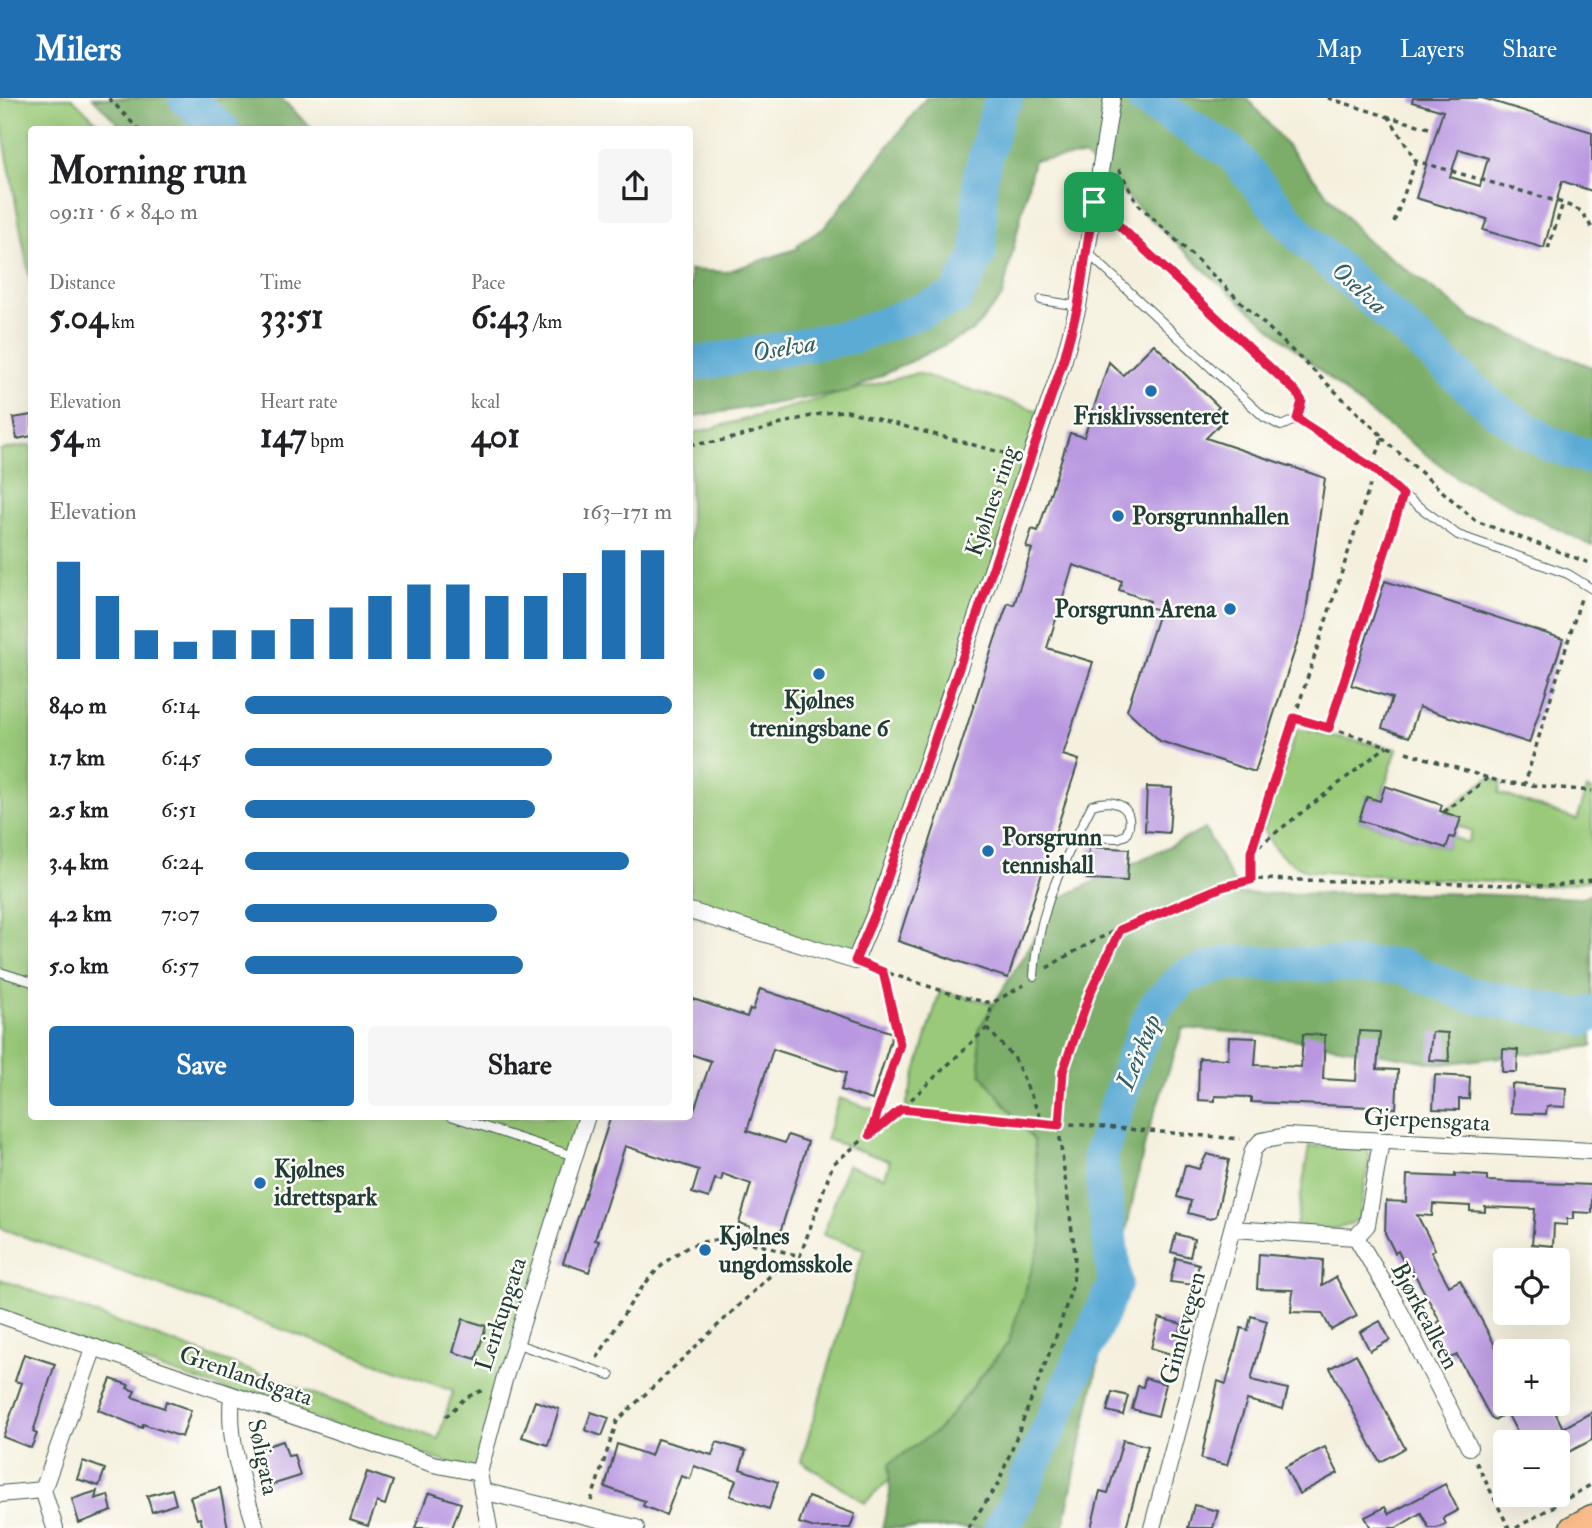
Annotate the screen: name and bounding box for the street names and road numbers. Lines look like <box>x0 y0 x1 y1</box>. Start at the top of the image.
street label: Kjølnes ring <box>959 440 1026 560</box>
street label: Gjerpensgata <box>1363 1101 1492 1139</box>
street label: Leirkupgata <box>468 1252 534 1375</box>
street label: Bjørkealleen <box>1384 1257 1466 1375</box>
street label: Gimlevegen <box>1153 1268 1213 1388</box>
street label: Grenlandsgata <box>175 1339 318 1414</box>
street label: Søligata <box>240 1416 286 1499</box>

